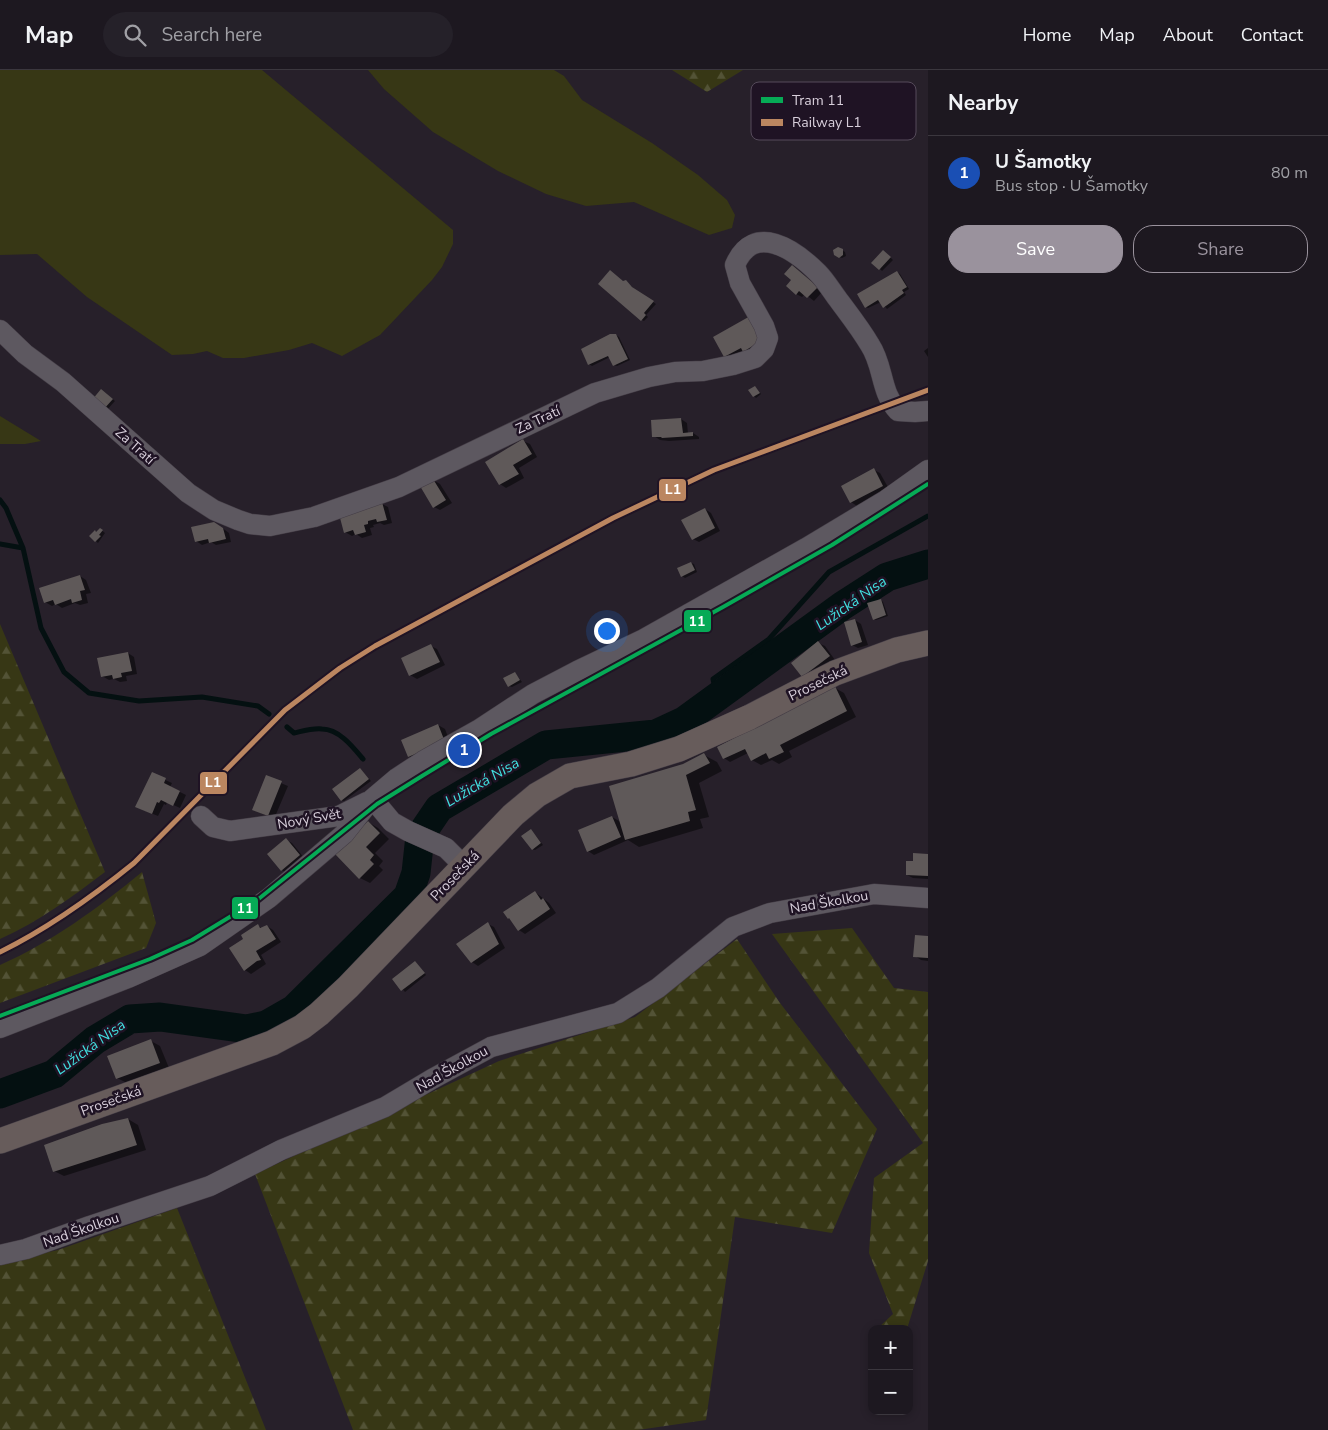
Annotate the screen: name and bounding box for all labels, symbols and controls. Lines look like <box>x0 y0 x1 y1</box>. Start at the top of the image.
search box <box>103 12 453 57</box>
text: Map <box>25 19 73 51</box>
icon: search <box>121 21 149 49</box>
text: Search here <box>161 22 262 48</box>
text: Home <box>1023 23 1071 47</box>
text: Map <box>1099 23 1135 47</box>
text: About <box>1163 23 1213 47</box>
text: Contact <box>1241 23 1303 47</box>
legend <box>751 82 916 140</box>
text: Nearby <box>948 89 1018 117</box>
text: Tram 11 <box>792 91 844 110</box>
text: Railway L1 <box>792 113 862 132</box>
text: U Šamotky <box>995 149 1091 175</box>
text: 1 <box>959 162 969 184</box>
text: 80 m <box>1271 162 1308 184</box>
text: Bus stop · U Šamotky <box>995 175 1148 197</box>
button: Save <box>948 225 1123 273</box>
button: Share <box>1133 225 1308 273</box>
street label: Za Tratí <box>513 401 564 439</box>
street label: Za Tratí <box>111 423 159 469</box>
line badge: L1 <box>658 478 687 502</box>
text: L1 <box>665 480 681 499</box>
water label: Lužická Nisa <box>811 571 891 635</box>
line badge: 11 <box>683 609 712 633</box>
text: 11 <box>689 612 705 631</box>
your location <box>594 618 620 644</box>
street label: Prosečská <box>785 661 851 705</box>
pin: 1 <box>448 731 480 769</box>
water label: Lužická Nisa <box>441 753 523 811</box>
line badge: L1 <box>199 771 228 795</box>
text: L1 <box>205 773 221 792</box>
street label: Nový Svět <box>276 804 342 834</box>
street label: Prosečská <box>426 847 484 905</box>
street label: Nad Školkou <box>788 886 870 918</box>
line badge: 11 <box>231 896 259 920</box>
text: 11 <box>237 899 253 918</box>
water label: Lužická Nisa <box>51 1015 129 1079</box>
street label: Nad Školkou <box>413 1041 491 1097</box>
street label: Prosečská <box>78 1081 144 1121</box>
street label: Nad Školkou <box>40 1208 122 1252</box>
map controls <box>868 1325 913 1415</box>
button: + <box>868 1325 913 1370</box>
button: − <box>868 1370 913 1415</box>

